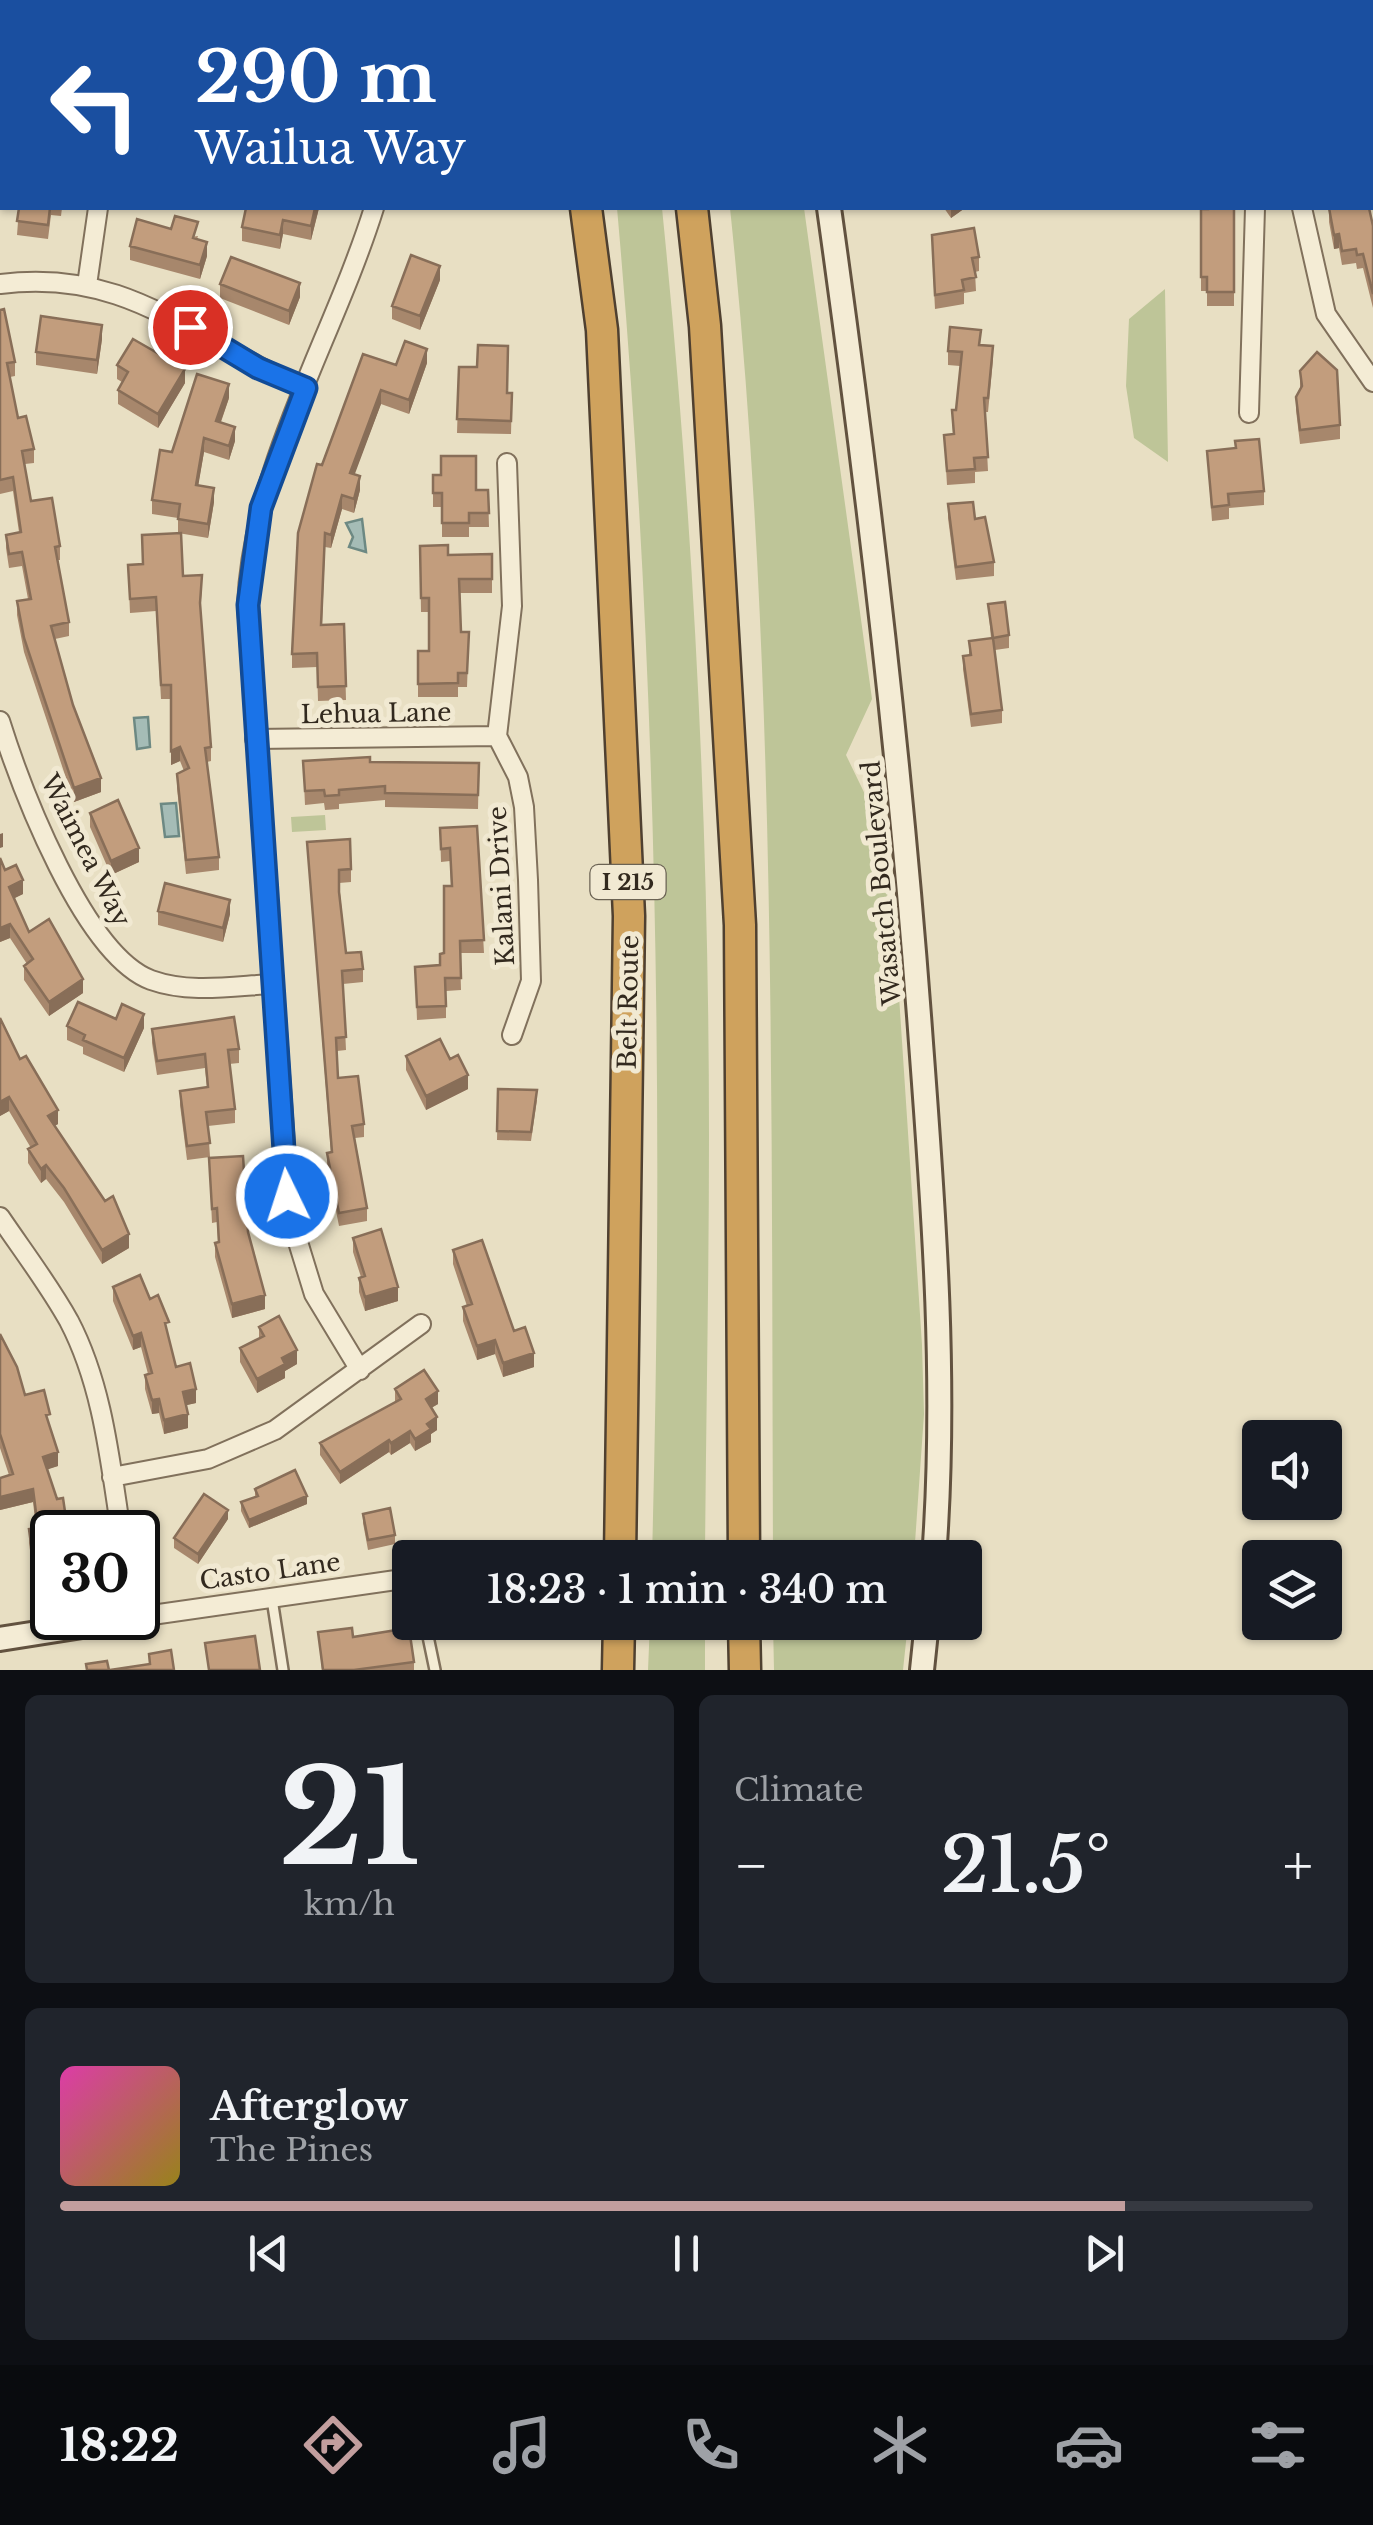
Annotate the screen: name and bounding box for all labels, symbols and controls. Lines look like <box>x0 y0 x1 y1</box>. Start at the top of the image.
text: 290 m <box>195 34 437 121</box>
icon: left <box>30 40 160 170</box>
text: Wailua Way <box>195 120 466 176</box>
pin <box>148 285 233 370</box>
icon: arrive <box>163 300 218 355</box>
street label: Lehua Lane <box>300 697 452 730</box>
street label: Wasatch Boulevard <box>855 759 908 1007</box>
street label: Waimea Way <box>33 768 137 932</box>
street label: Kalani Drive <box>482 805 521 967</box>
road number: I 215 <box>590 865 666 899</box>
street label: Belt Route <box>612 934 645 1070</box>
position arrow <box>235 1144 339 1248</box>
map controls <box>1242 1420 1342 1640</box>
button: sound <box>1242 1420 1342 1520</box>
speed limit sign: 30 <box>30 1510 160 1640</box>
button: layers <box>1242 1540 1342 1640</box>
street label: Casto Lane <box>198 1546 342 1597</box>
text: 18:23 · 1 min · 340 m <box>487 1566 887 1613</box>
text: 21 <box>279 1738 420 1899</box>
text: Climate <box>734 1770 863 1810</box>
text: 21.5° <box>941 1819 1111 1912</box>
text: − <box>734 1832 769 1900</box>
text: + <box>1283 1832 1313 1900</box>
text: km/h <box>304 1884 395 1924</box>
text: Afterglow <box>210 2083 408 2130</box>
text: The Pines <box>210 2130 373 2170</box>
icon: previous <box>241 2226 296 2281</box>
icon: pause <box>659 2226 714 2281</box>
icon: next <box>1077 2226 1132 2281</box>
icon: directions <box>298 2410 368 2480</box>
icon: music <box>487 2410 557 2480</box>
icon: phone <box>676 2410 746 2480</box>
icon: climate <box>865 2410 935 2480</box>
icon: car <box>1054 2410 1124 2480</box>
icon: filters <box>1243 2410 1313 2480</box>
text: 18:22 <box>60 2417 179 2473</box>

